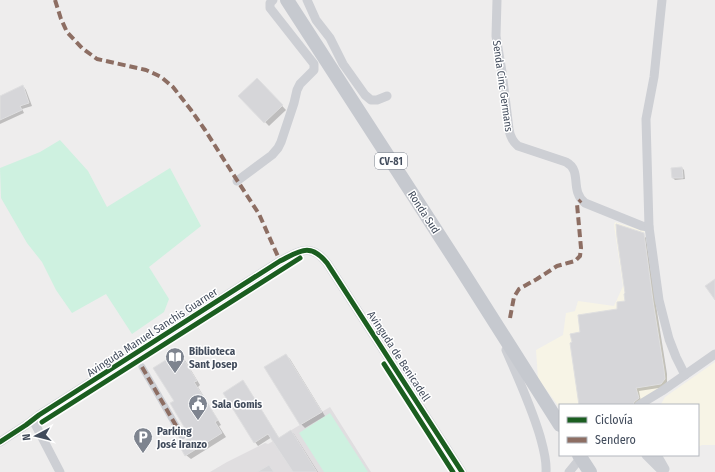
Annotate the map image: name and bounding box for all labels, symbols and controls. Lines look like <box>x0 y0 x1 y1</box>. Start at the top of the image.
street label: Senda Cinc Germans <box>490 40 515 133</box>
road number: CV-81 <box>375 153 407 169</box>
street label: Ronda Sud <box>405 188 442 236</box>
street label: Avinguda Manuel Sanchis Guarner <box>84 285 220 380</box>
street label: Avinguda de Benicadell <box>365 309 433 404</box>
place label: Biblioteca Sant Josep <box>189 345 238 371</box>
library icon: Biblioteca Sant Josep <box>164 346 186 374</box>
public building icon: Sala Gomis <box>187 393 209 421</box>
place label: Sala Gomis <box>212 398 262 411</box>
legend <box>559 404 699 456</box>
text: Ciclovía <box>595 413 633 427</box>
north arrow <box>16 416 56 456</box>
place label: Parking José Iranzo <box>156 425 207 451</box>
parking icon: Parking José Iranzo <box>132 426 154 454</box>
text: N <box>20 433 33 441</box>
text: Sendero <box>595 433 636 447</box>

